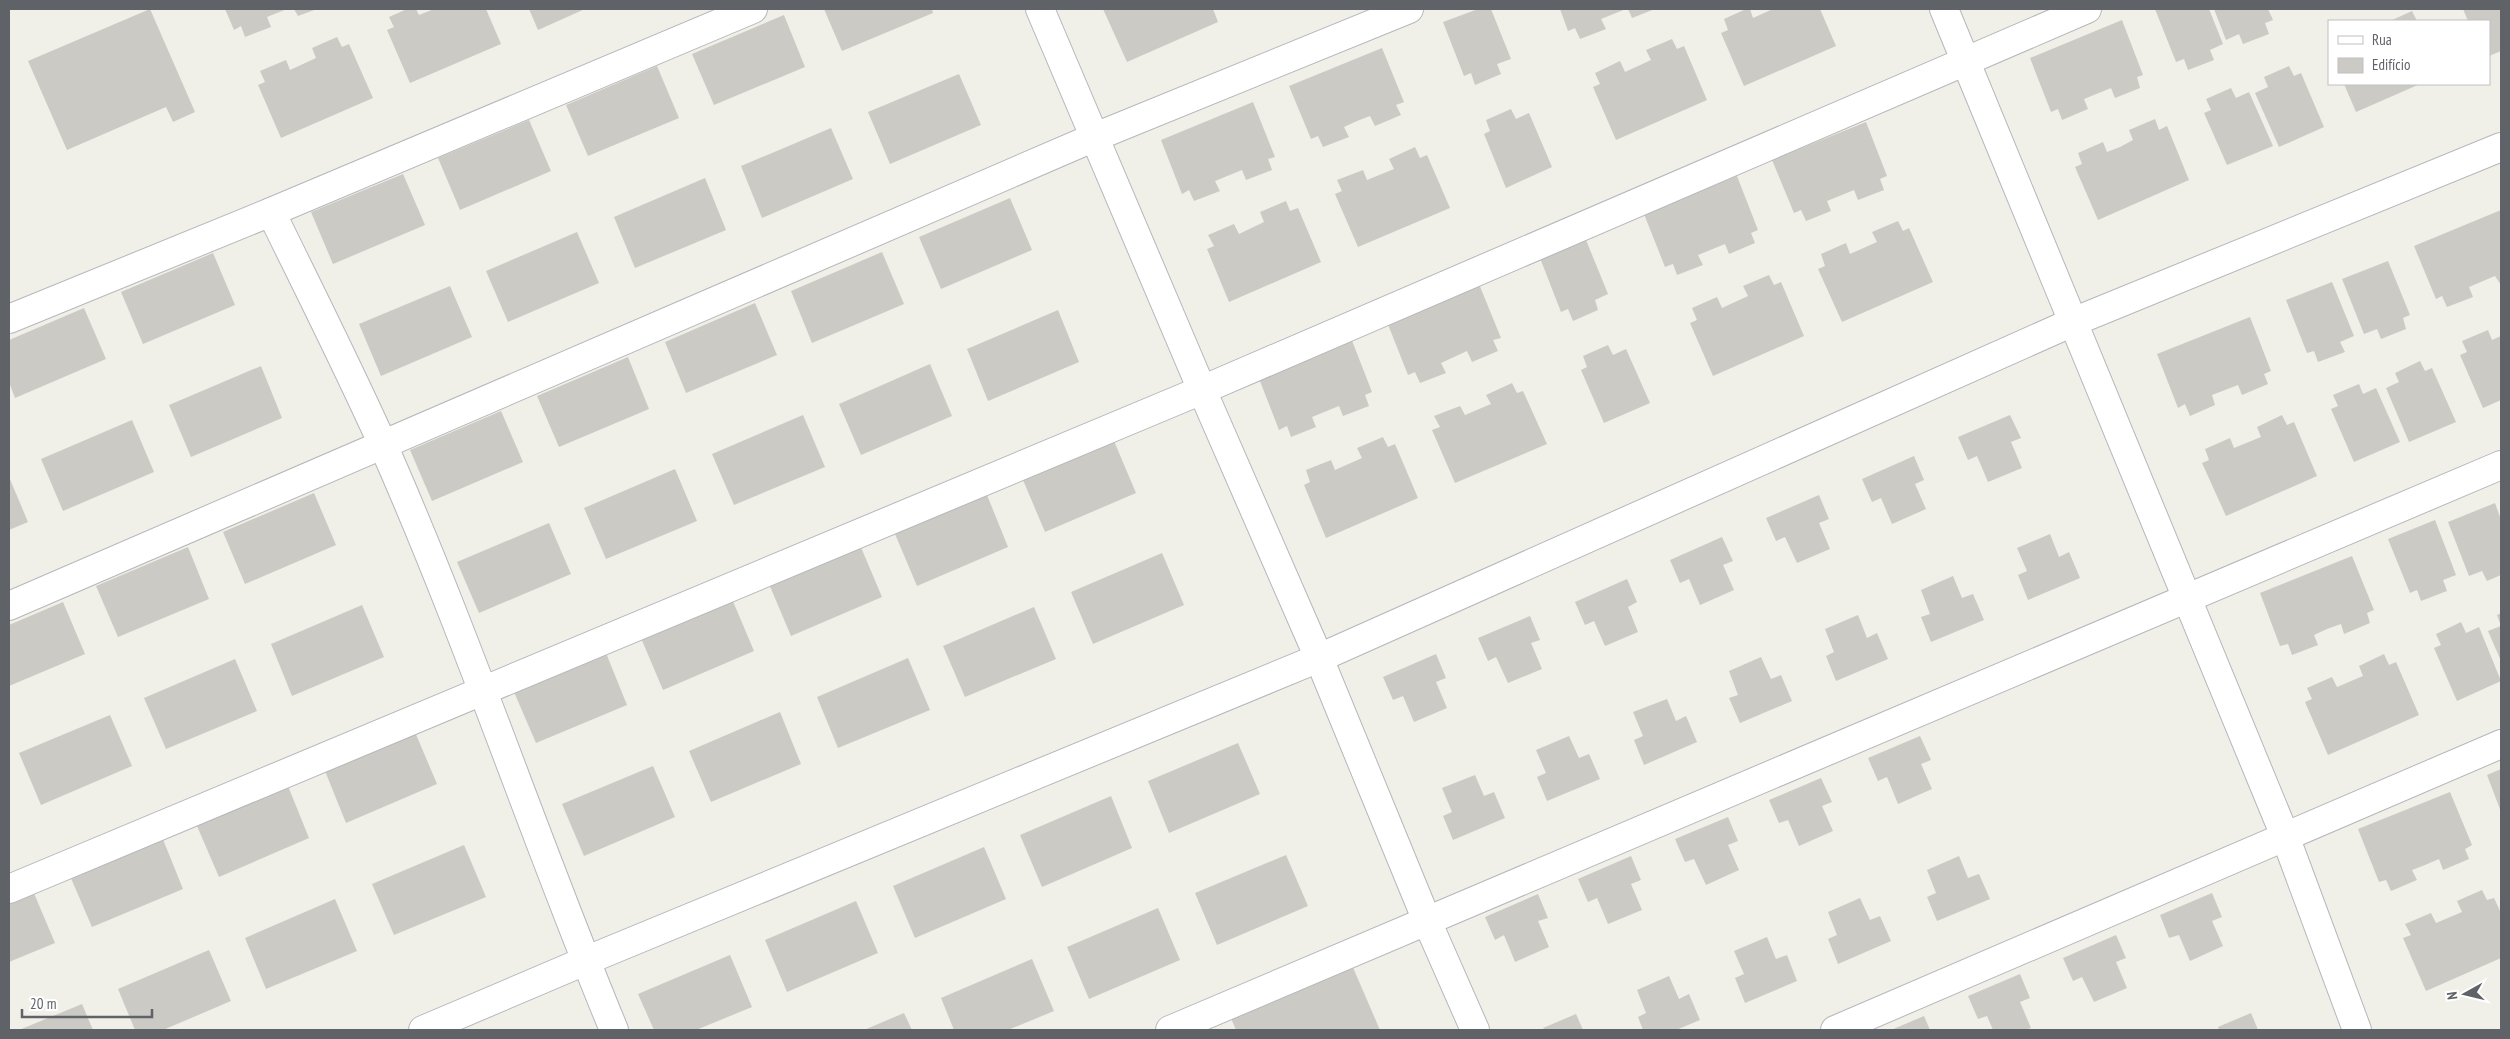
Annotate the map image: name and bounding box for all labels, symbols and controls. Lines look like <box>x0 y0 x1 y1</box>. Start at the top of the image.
legend <box>2328 20 2490 85</box>
text: Rua <box>2372 30 2392 49</box>
text: Edifício <box>2372 55 2410 74</box>
north arrow <box>2440 969 2490 1019</box>
scale bar <box>22 986 152 1018</box>
text: N <box>2443 991 2462 1001</box>
text: 20 m <box>30 994 56 1013</box>

